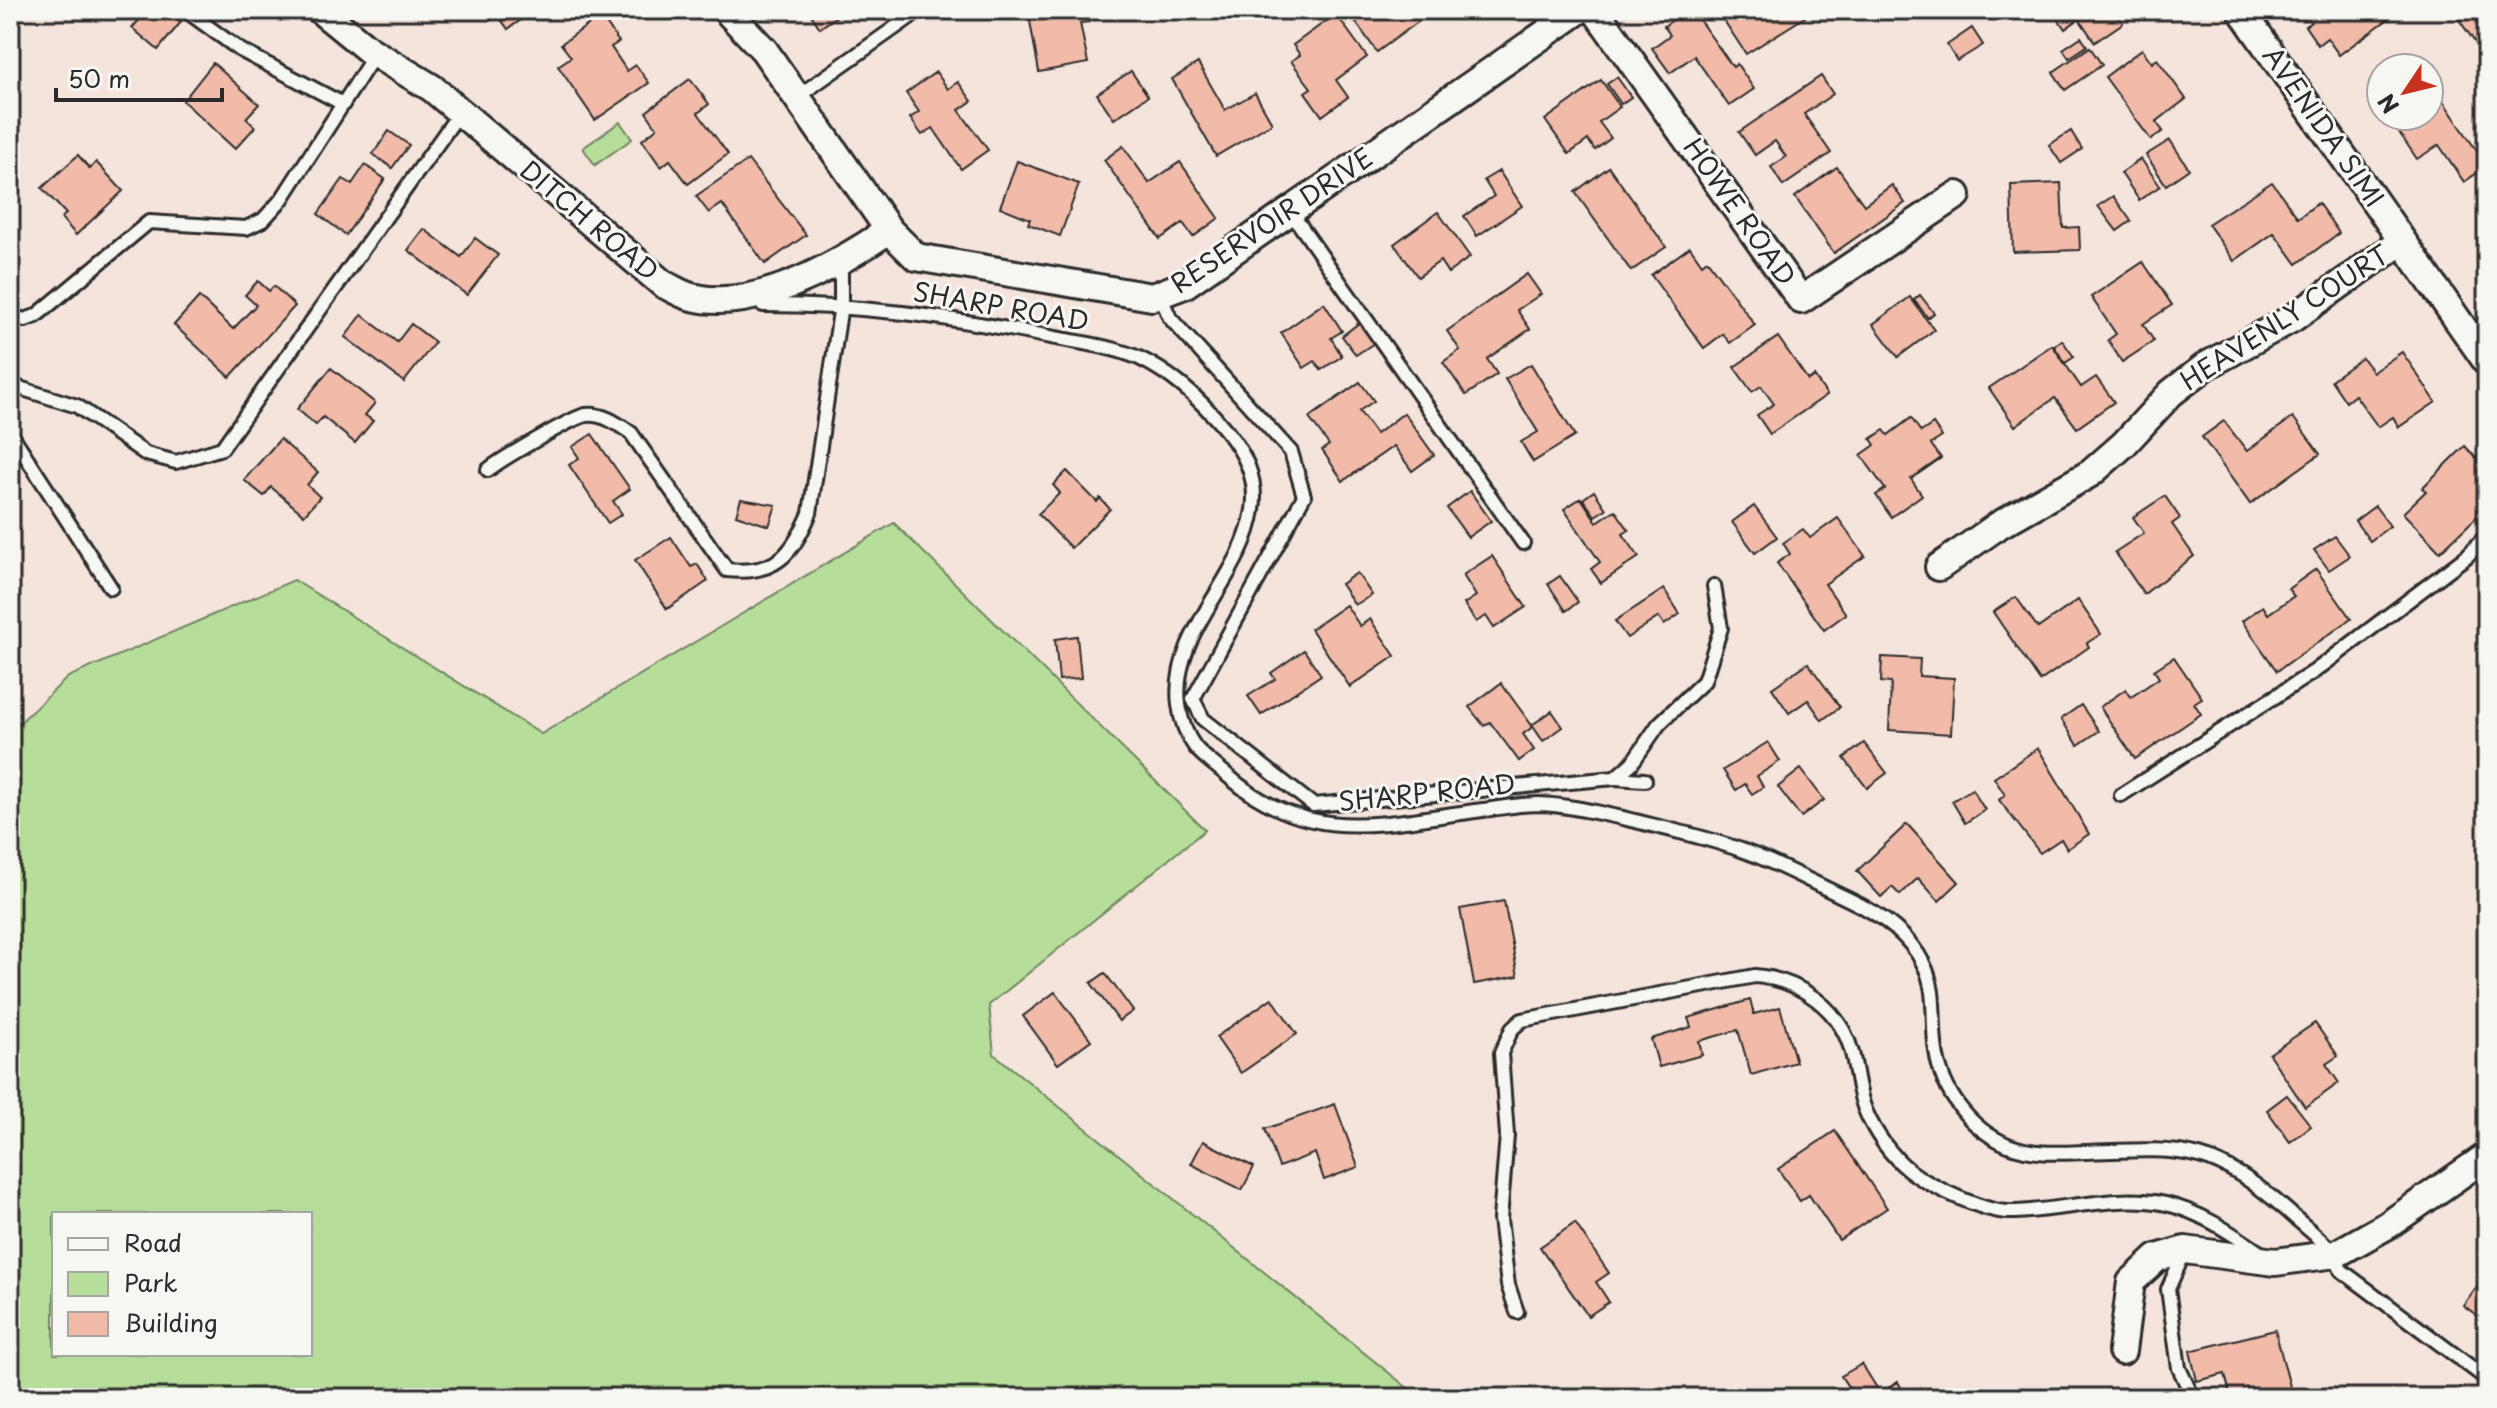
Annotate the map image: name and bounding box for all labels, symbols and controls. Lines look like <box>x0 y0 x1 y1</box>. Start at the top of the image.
street label: AVENIDA SIMI <box>2257 42 2389 212</box>
scale bar <box>56 52 222 102</box>
north arrow <box>2365 52 2445 132</box>
text: 50 m <box>68 60 130 96</box>
street label: HOWE ROAD <box>1675 129 1806 293</box>
street label: RESERVOIR DRIVE <box>1162 138 1380 302</box>
street label: DITCH ROAD <box>512 150 668 289</box>
street label: HEAVENLY COURT <box>2172 234 2397 399</box>
street label: SHARP ROAD <box>910 271 1092 340</box>
street label: SHARP ROAD <box>1337 763 1517 820</box>
legend <box>52 1212 312 1356</box>
text: Road <box>124 1224 182 1260</box>
text: Park <box>124 1264 178 1300</box>
text: Building <box>124 1304 218 1340</box>

